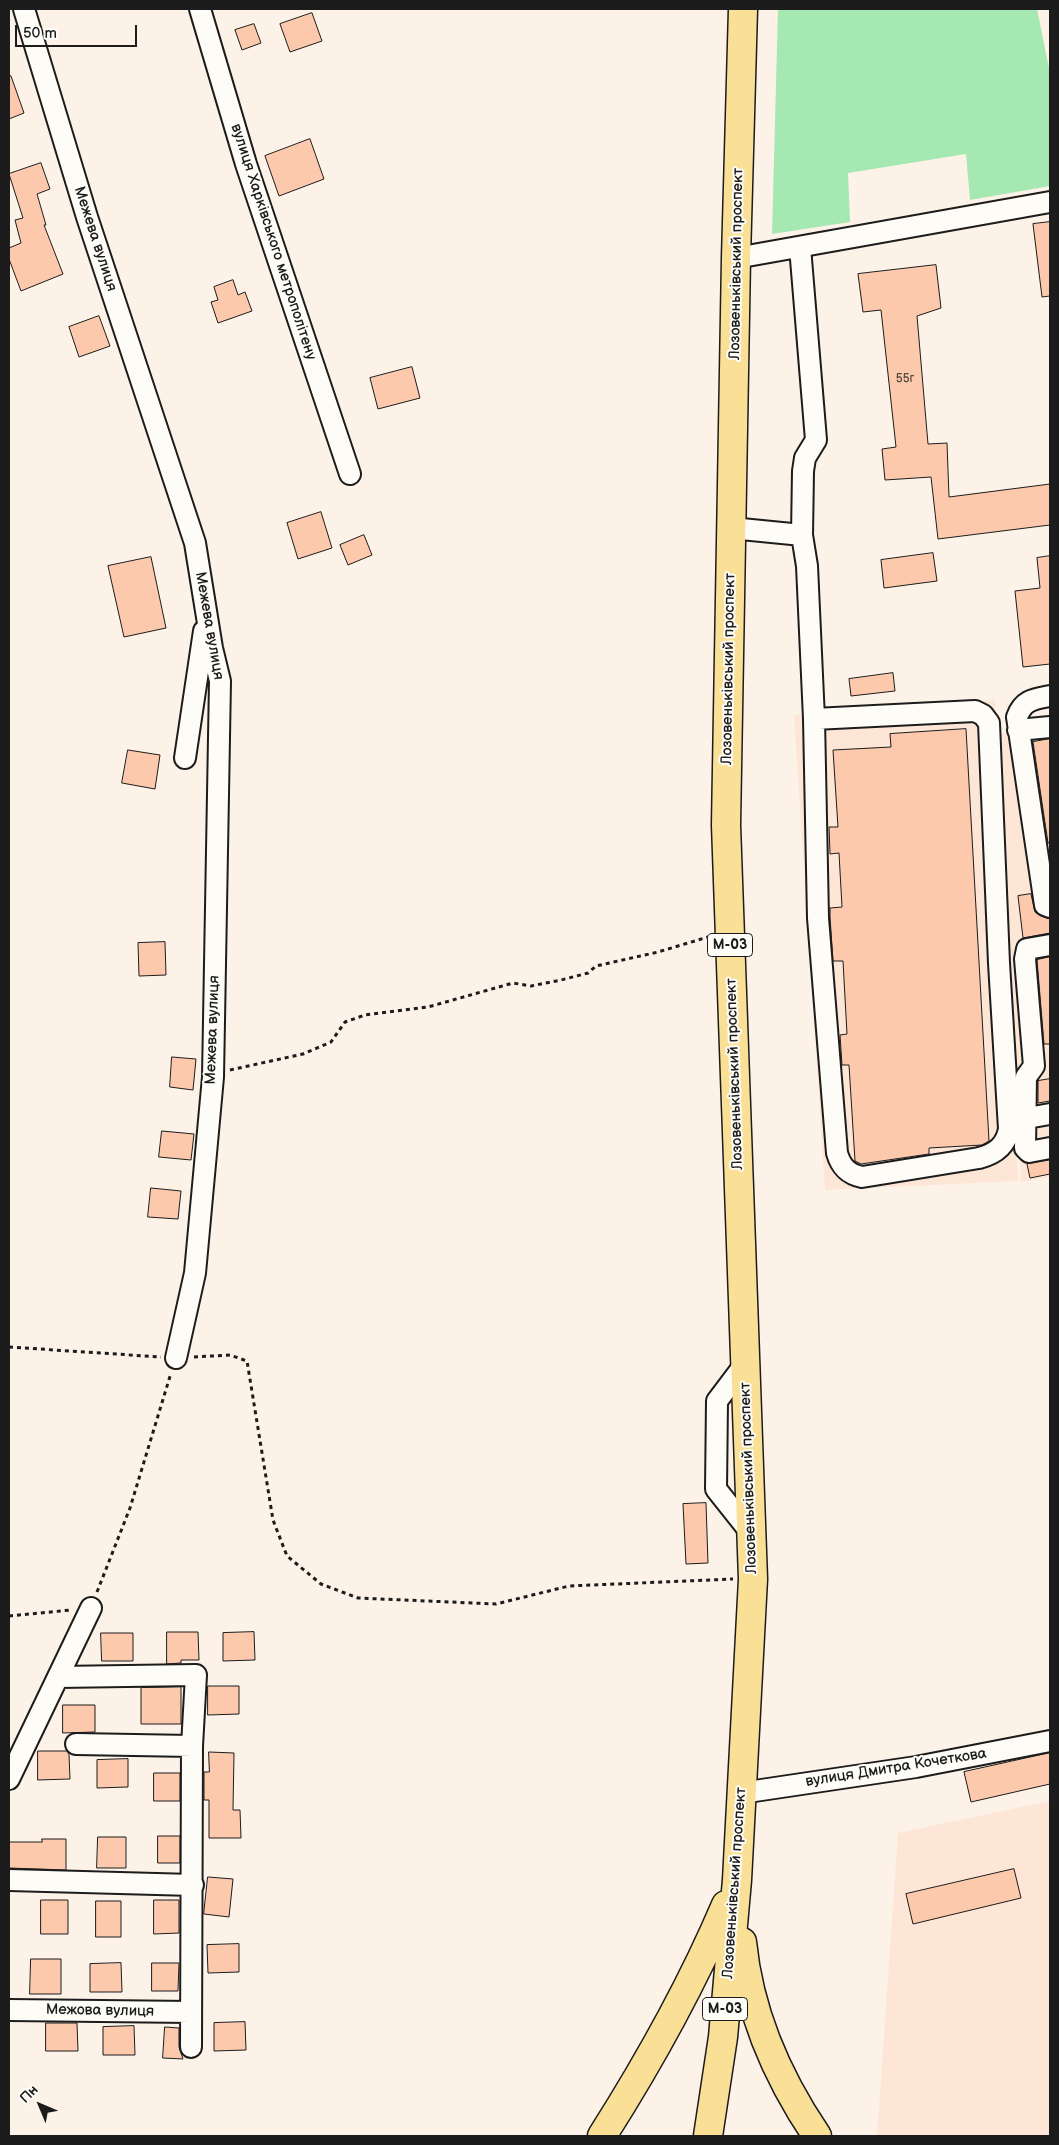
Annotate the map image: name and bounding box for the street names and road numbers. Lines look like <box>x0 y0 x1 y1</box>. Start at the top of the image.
street label: вулиця Харківського метрополітену <box>226 122 320 362</box>
street label: Лозовеньківський проспект <box>726 168 748 360</box>
street label: Межева вулиця <box>70 184 120 294</box>
street label: Межева вулиця <box>191 571 227 681</box>
street label: Лозовеньківський проспект <box>718 573 740 765</box>
road number: М-03 <box>708 934 752 956</box>
street label: Межева вулиця <box>202 975 224 1085</box>
street label: Лозовеньківський проспект <box>723 978 747 1170</box>
street label: Лозовеньківський проспект <box>737 1382 761 1574</box>
street label: вулиця Дмитра Кочеткова <box>804 1745 988 1791</box>
street label: Лозовеньківський проспект <box>719 1787 751 1979</box>
road number: М-03 <box>702 1998 748 2020</box>
street label: Межова вулиця <box>46 2001 154 2021</box>

